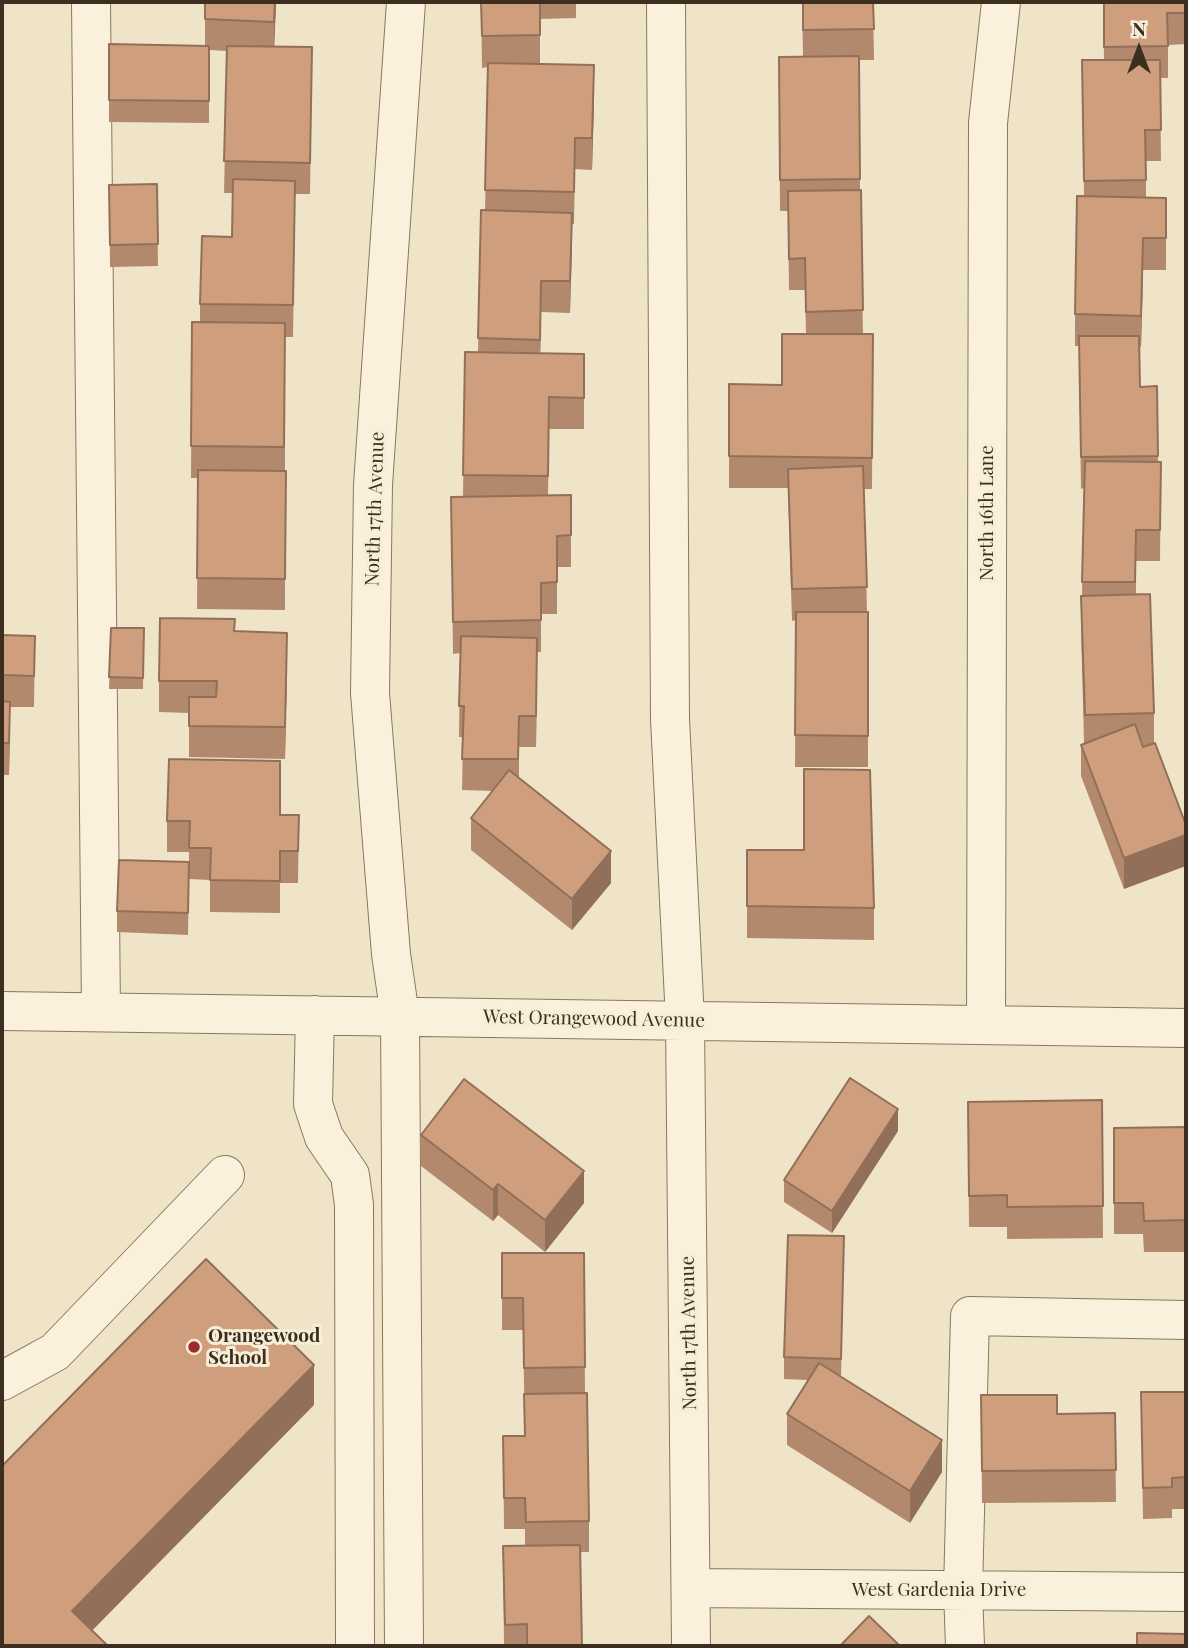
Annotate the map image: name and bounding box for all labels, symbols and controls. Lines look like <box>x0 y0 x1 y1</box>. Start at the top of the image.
north arrow <box>1104 14 1174 84</box>
text: N <box>1132 15 1146 41</box>
street label: North 17th Avenue <box>361 431 389 587</box>
street label: North 16th Lane <box>976 445 998 581</box>
street label: West Orangewood Avenue <box>483 1006 705 1032</box>
street label: North 17th Avenue <box>676 1255 702 1411</box>
place label: Orangewood School <box>208 1325 320 1369</box>
marker: Orangewood School <box>186 1339 202 1355</box>
street label: West Gardenia Drive <box>852 1579 1026 1601</box>

